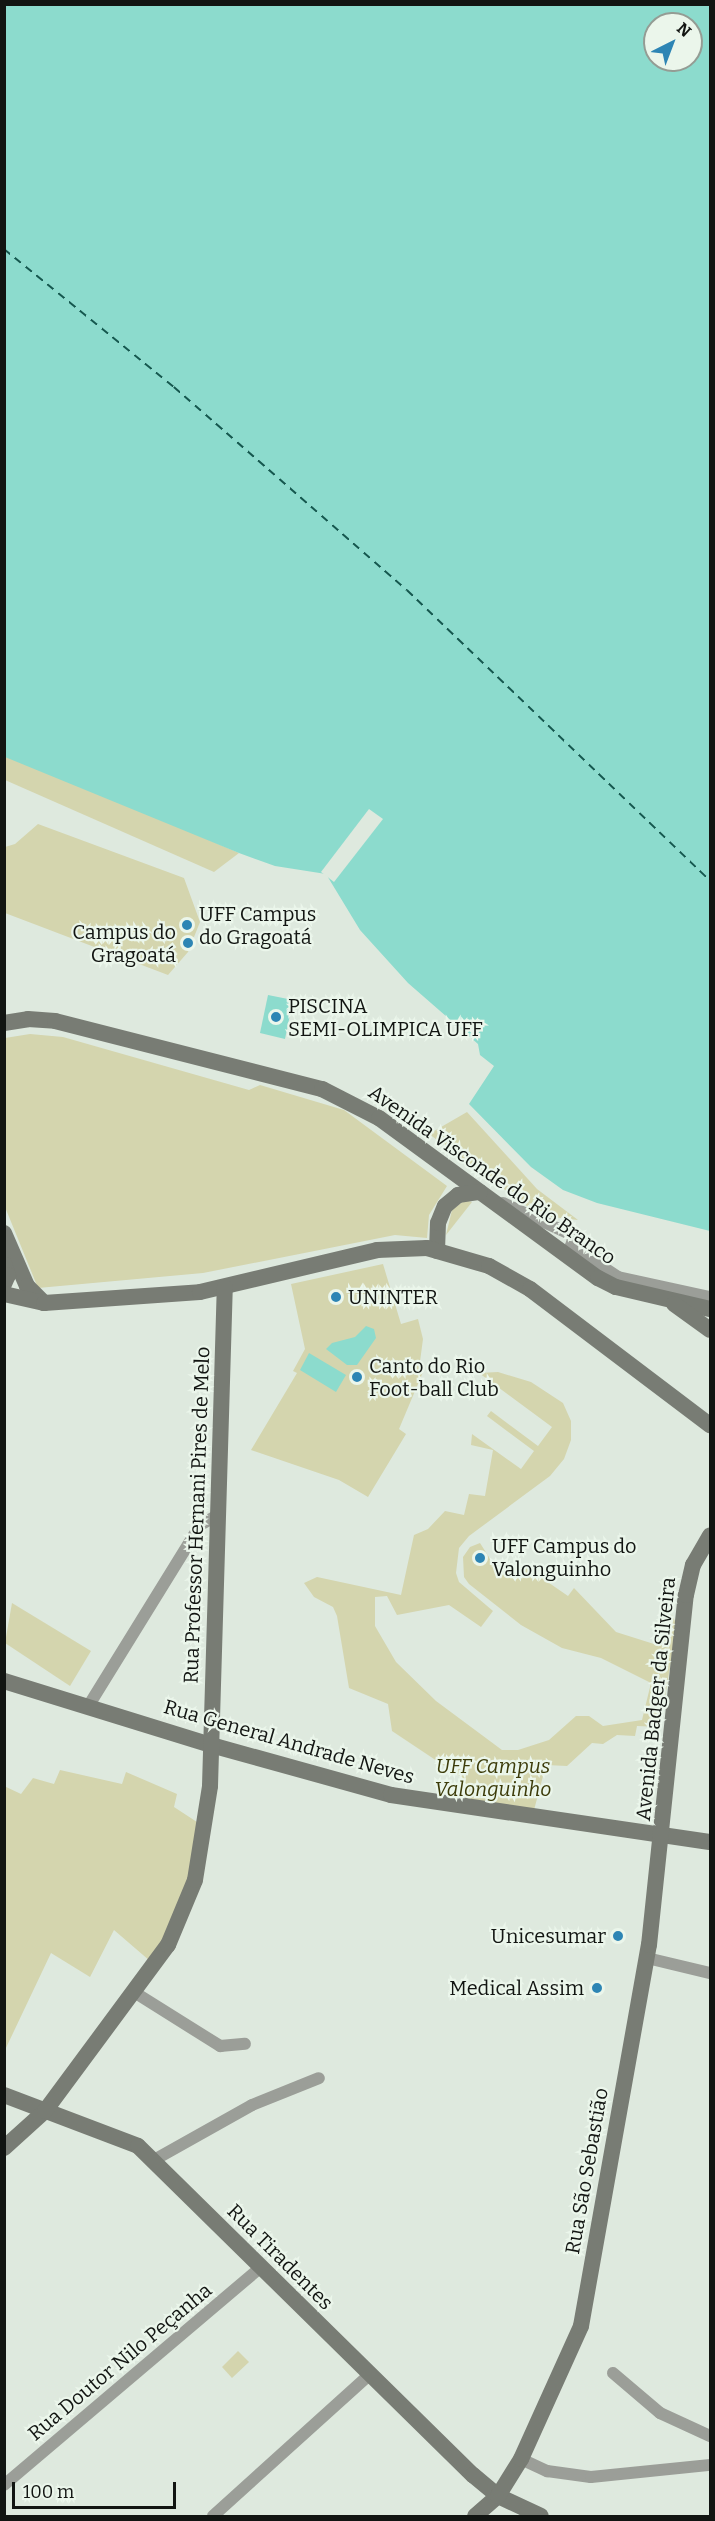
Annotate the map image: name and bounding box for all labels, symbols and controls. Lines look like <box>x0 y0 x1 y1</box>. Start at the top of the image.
north arrow <box>643 12 703 72</box>
text: N <box>673 19 695 41</box>
place label: UFF Campus do Gragoatá <box>199 902 316 949</box>
marker: UFF Campus do Gragoatá <box>180 918 194 932</box>
place label: Campus do Gragoatá <box>72 920 176 967</box>
marker: Campus do Gragoatá <box>181 936 195 950</box>
place label: PISCINA SEMI-OLIMPICA UFF <box>288 994 483 1041</box>
marker: PISCINA SEMI-OLIMPICA UFF <box>269 1010 283 1024</box>
street label: Avenida Visconde do Rio Branco <box>364 1080 620 1270</box>
place label: UNINTER <box>348 1285 438 1309</box>
marker: UNINTER <box>329 1290 343 1304</box>
street label: Rua Professor Hernani Pires de Melo <box>179 1346 215 1684</box>
place label: Canto do Rio Foot-ball Club <box>369 1354 499 1401</box>
marker: Canto do Rio Foot-ball Club <box>350 1370 364 1384</box>
place label: UFF Campus do Valonguinho <box>492 1534 637 1581</box>
marker: UFF Campus do Valonguinho <box>473 1551 487 1565</box>
street label: Avenida Badger da Silveira <box>631 1576 681 1822</box>
street label: Rua General Andrade Neves <box>161 1695 417 1789</box>
park label: UFF Campus Valonguinho <box>435 1754 551 1801</box>
place label: Unicesumar <box>491 1924 606 1948</box>
marker: Unicesumar <box>611 1929 625 1943</box>
place label: Medical Assim <box>449 1976 584 2000</box>
marker: Medical Assim <box>588 1979 606 1997</box>
street label: Rua São Sebastião <box>561 2086 613 2256</box>
street label: Rua Tiradentes <box>222 2199 338 2315</box>
street label: Rua Doutor Nilo Peçanha <box>23 2278 217 2446</box>
scale bar <box>15 2470 178 2508</box>
text: 100 m <box>23 2481 74 2503</box>

